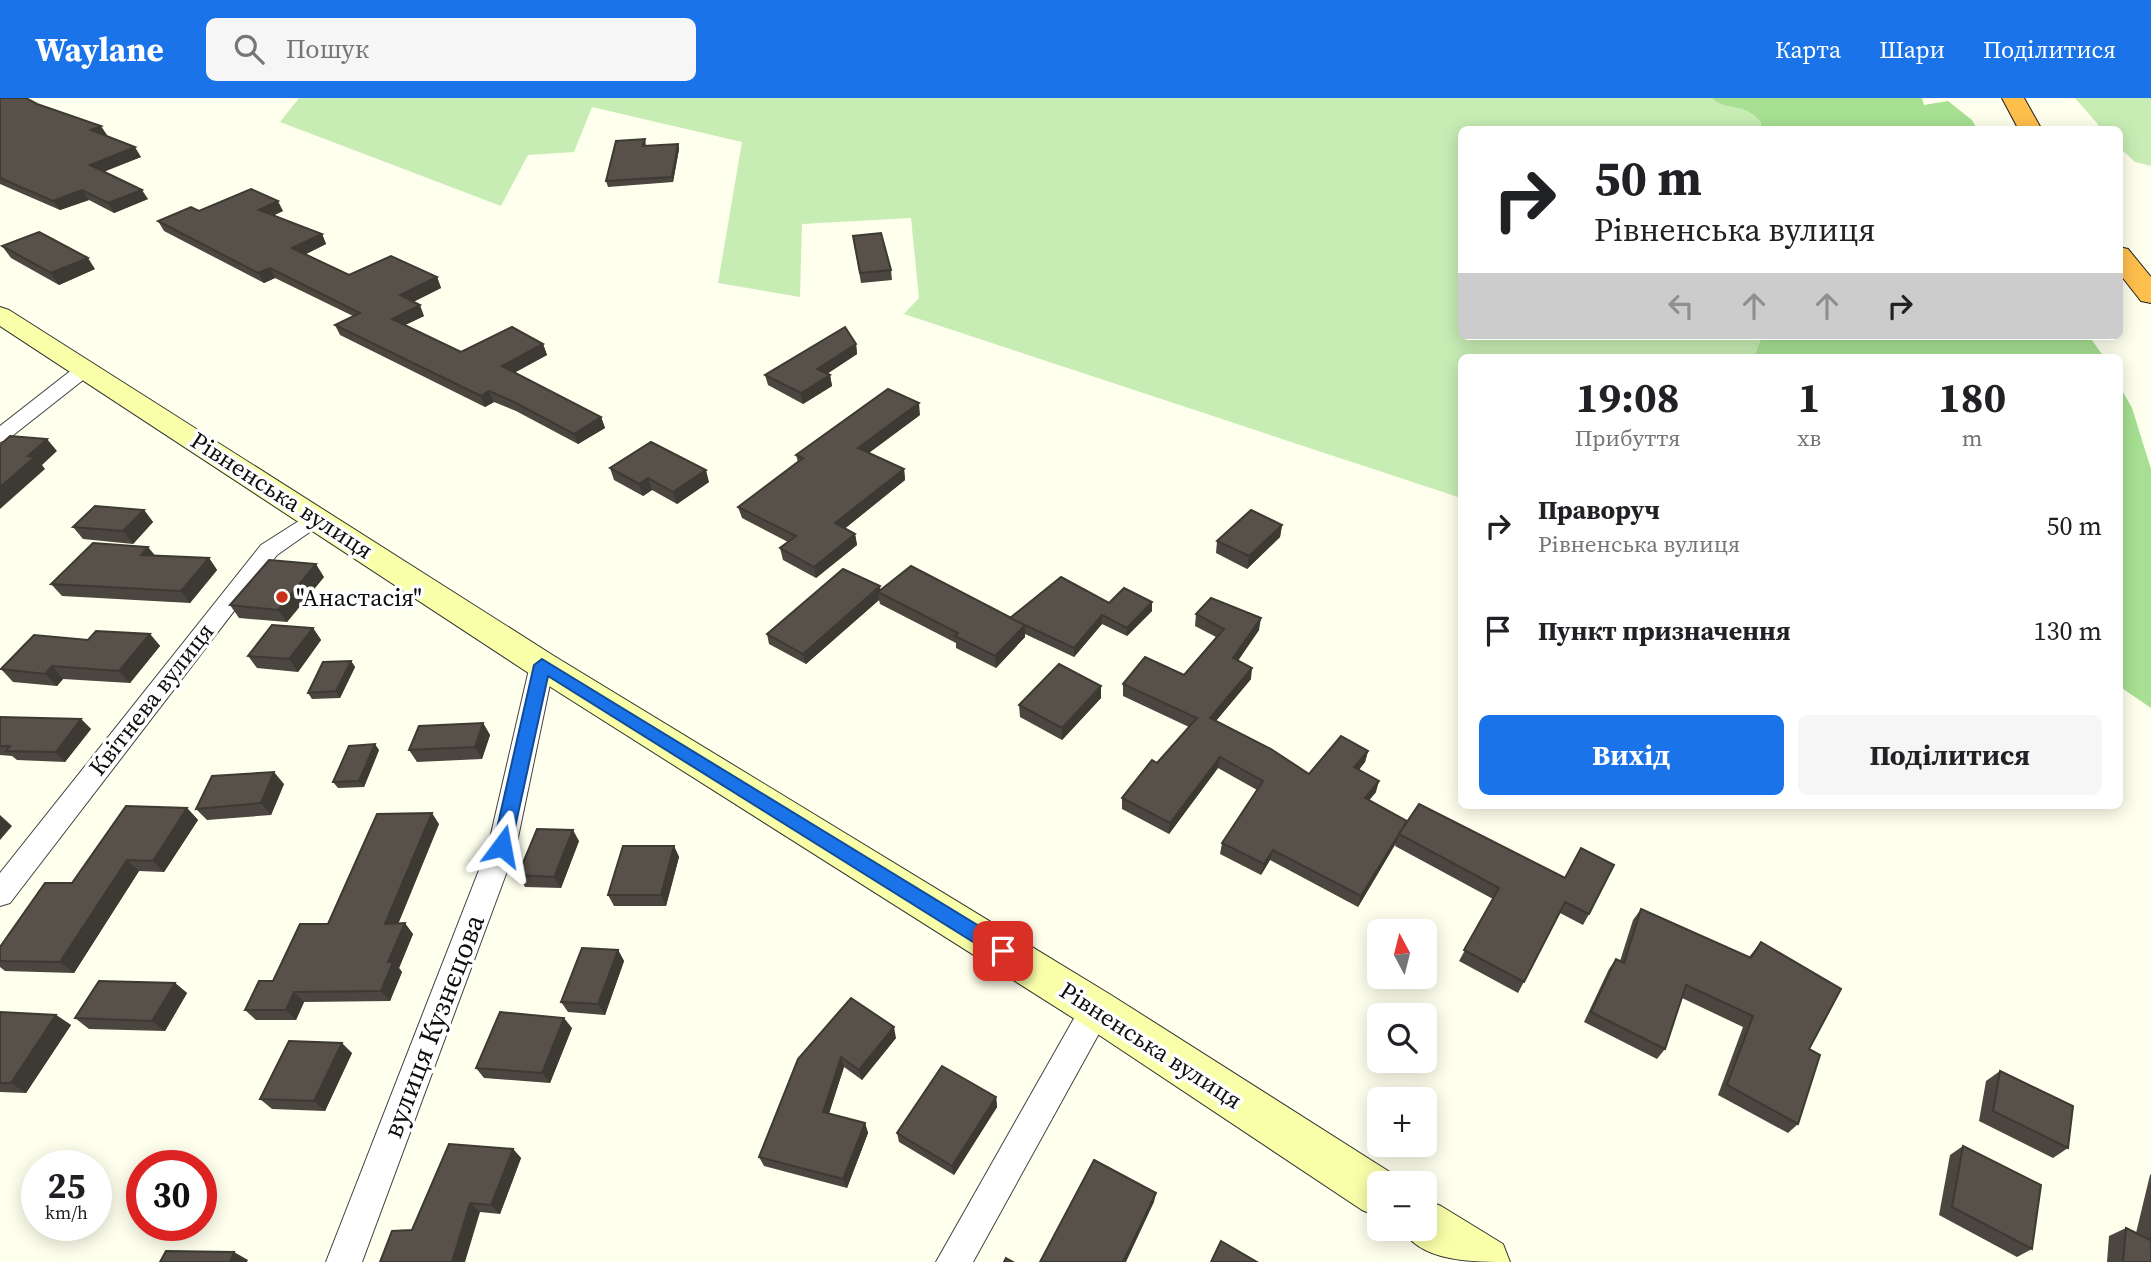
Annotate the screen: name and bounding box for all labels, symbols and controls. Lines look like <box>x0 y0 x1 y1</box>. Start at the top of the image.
search box <box>206 18 696 81</box>
text: Waylane <box>35 27 164 72</box>
icon: search <box>230 30 268 68</box>
text: Пошук <box>286 31 369 67</box>
text: Карта <box>1775 33 1841 66</box>
text: Шари <box>1879 33 1945 66</box>
text: Поділитися <box>1983 33 2116 66</box>
text: 50 m <box>1594 144 1702 211</box>
icon: right <box>1479 154 1570 245</box>
text: Рівненська вулиця <box>1594 208 1876 252</box>
icon: left <box>1662 287 1700 325</box>
icon: ahead <box>1735 287 1773 325</box>
icon: ahead <box>1808 287 1846 325</box>
icon: right <box>1881 287 1919 325</box>
text: 19:08 <box>1576 368 1679 426</box>
text: 1 <box>1798 368 1821 426</box>
text: 180 <box>1938 368 2006 426</box>
text: Прибуття <box>1575 422 1680 454</box>
text: хв <box>1797 422 1821 454</box>
text: m <box>1962 422 1982 454</box>
street label: Рівненська вулиця <box>184 424 380 566</box>
text: Праворуч <box>1538 492 1660 528</box>
icon: right <box>1479 507 1517 545</box>
text: 50 m <box>2047 508 2102 544</box>
text: Рівненська вулиця <box>1538 528 1740 560</box>
place label: "Анастасія" <box>296 581 422 614</box>
marker: "Анастасія" <box>274 589 290 605</box>
icon: arrive <box>1479 612 1517 650</box>
text: Пункт призначення <box>1538 613 1791 649</box>
text: 130 m <box>2034 613 2102 649</box>
street label: Квітнева вулиця <box>81 616 221 782</box>
button: Вихід <box>1479 715 1784 795</box>
button: Поділитися <box>1798 715 2102 795</box>
position arrow <box>465 809 539 883</box>
street label: вулиця Кузнєцова <box>373 908 493 1143</box>
north arrow <box>1367 919 1437 989</box>
map controls <box>1367 919 1437 1241</box>
pin <box>973 921 1033 981</box>
icon: arrive <box>984 932 1022 970</box>
street label: Рівненська вулиця <box>1053 974 1249 1116</box>
button: search <box>1367 1003 1437 1073</box>
button: + <box>1367 1087 1437 1157</box>
speed limit sign: 30 <box>126 1150 217 1241</box>
text: 25 <box>48 1162 85 1210</box>
button: − <box>1367 1171 1437 1241</box>
text: km/h <box>45 1200 88 1225</box>

